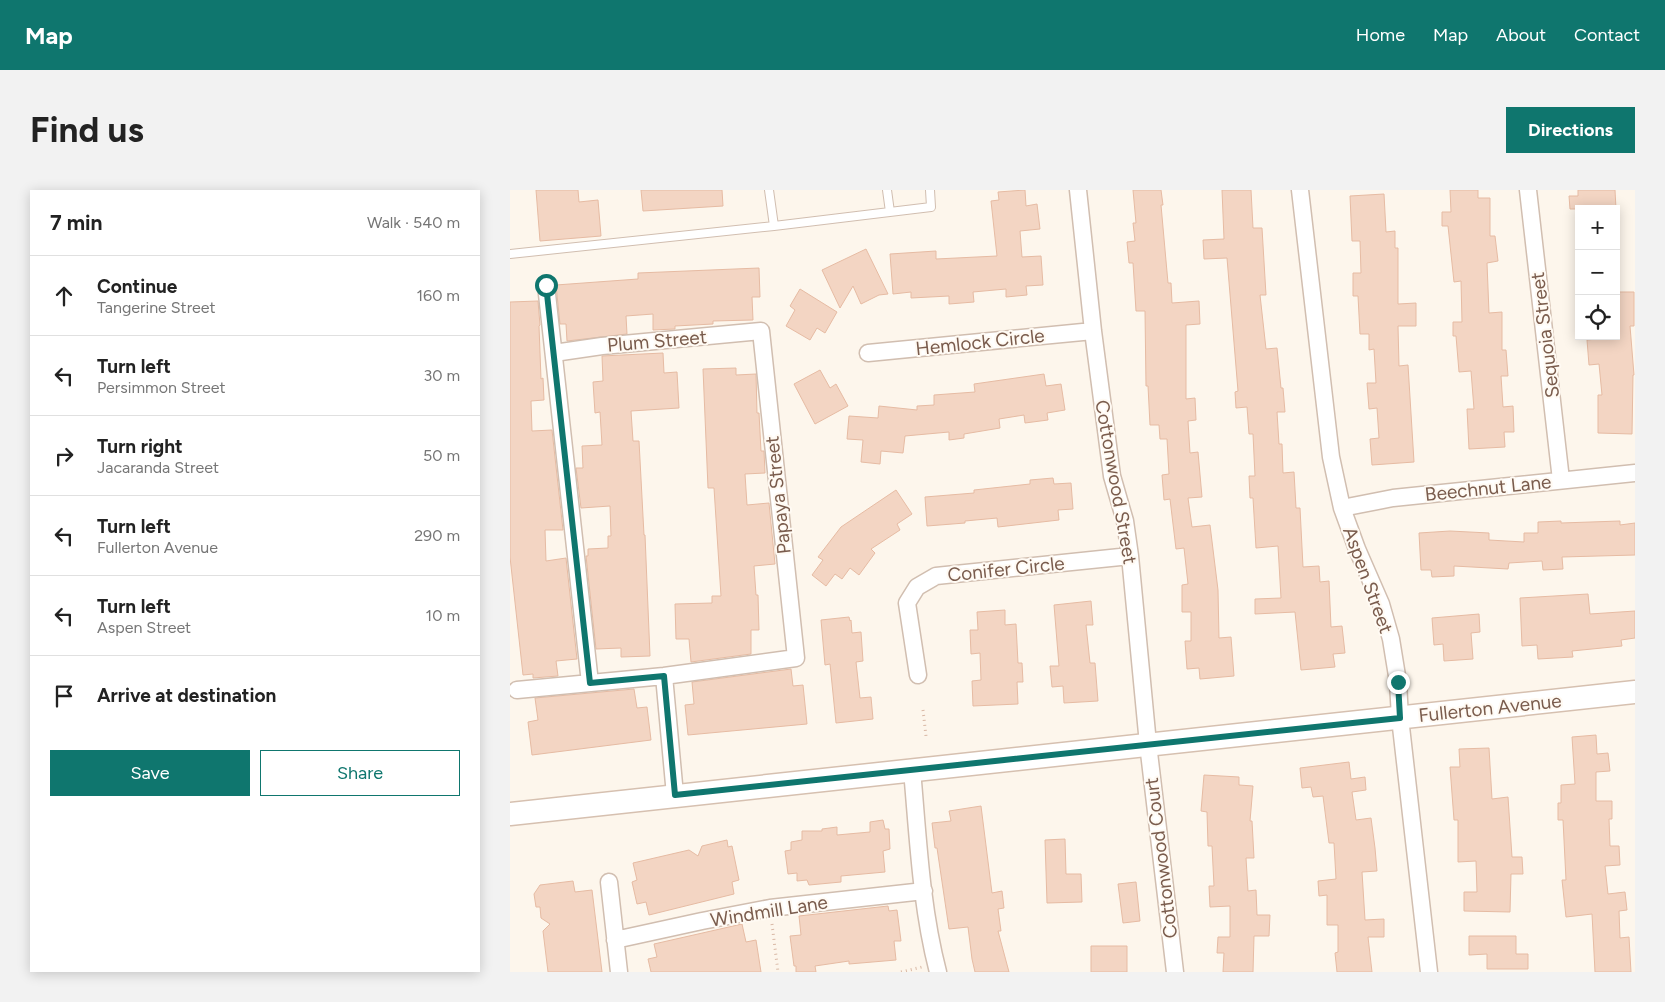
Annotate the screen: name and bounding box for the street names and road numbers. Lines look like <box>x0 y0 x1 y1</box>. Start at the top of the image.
street label: Sequoia Street <box>1526 271 1564 399</box>
street label: Hemlock Circle <box>914 324 1046 360</box>
street label: Plum Street <box>606 325 708 357</box>
street label: Cottonwood Street <box>1090 398 1142 566</box>
street label: Papaya Street <box>760 435 796 555</box>
street label: Beechnut Lane <box>1424 470 1552 506</box>
street label: Aspen Street <box>1338 524 1398 636</box>
street label: Conifer Circle <box>946 551 1066 587</box>
street label: Fullerton Avenue <box>1417 689 1563 727</box>
street label: Cottonwood Court <box>1140 776 1182 940</box>
street label: Windmill Lane <box>709 890 829 932</box>

